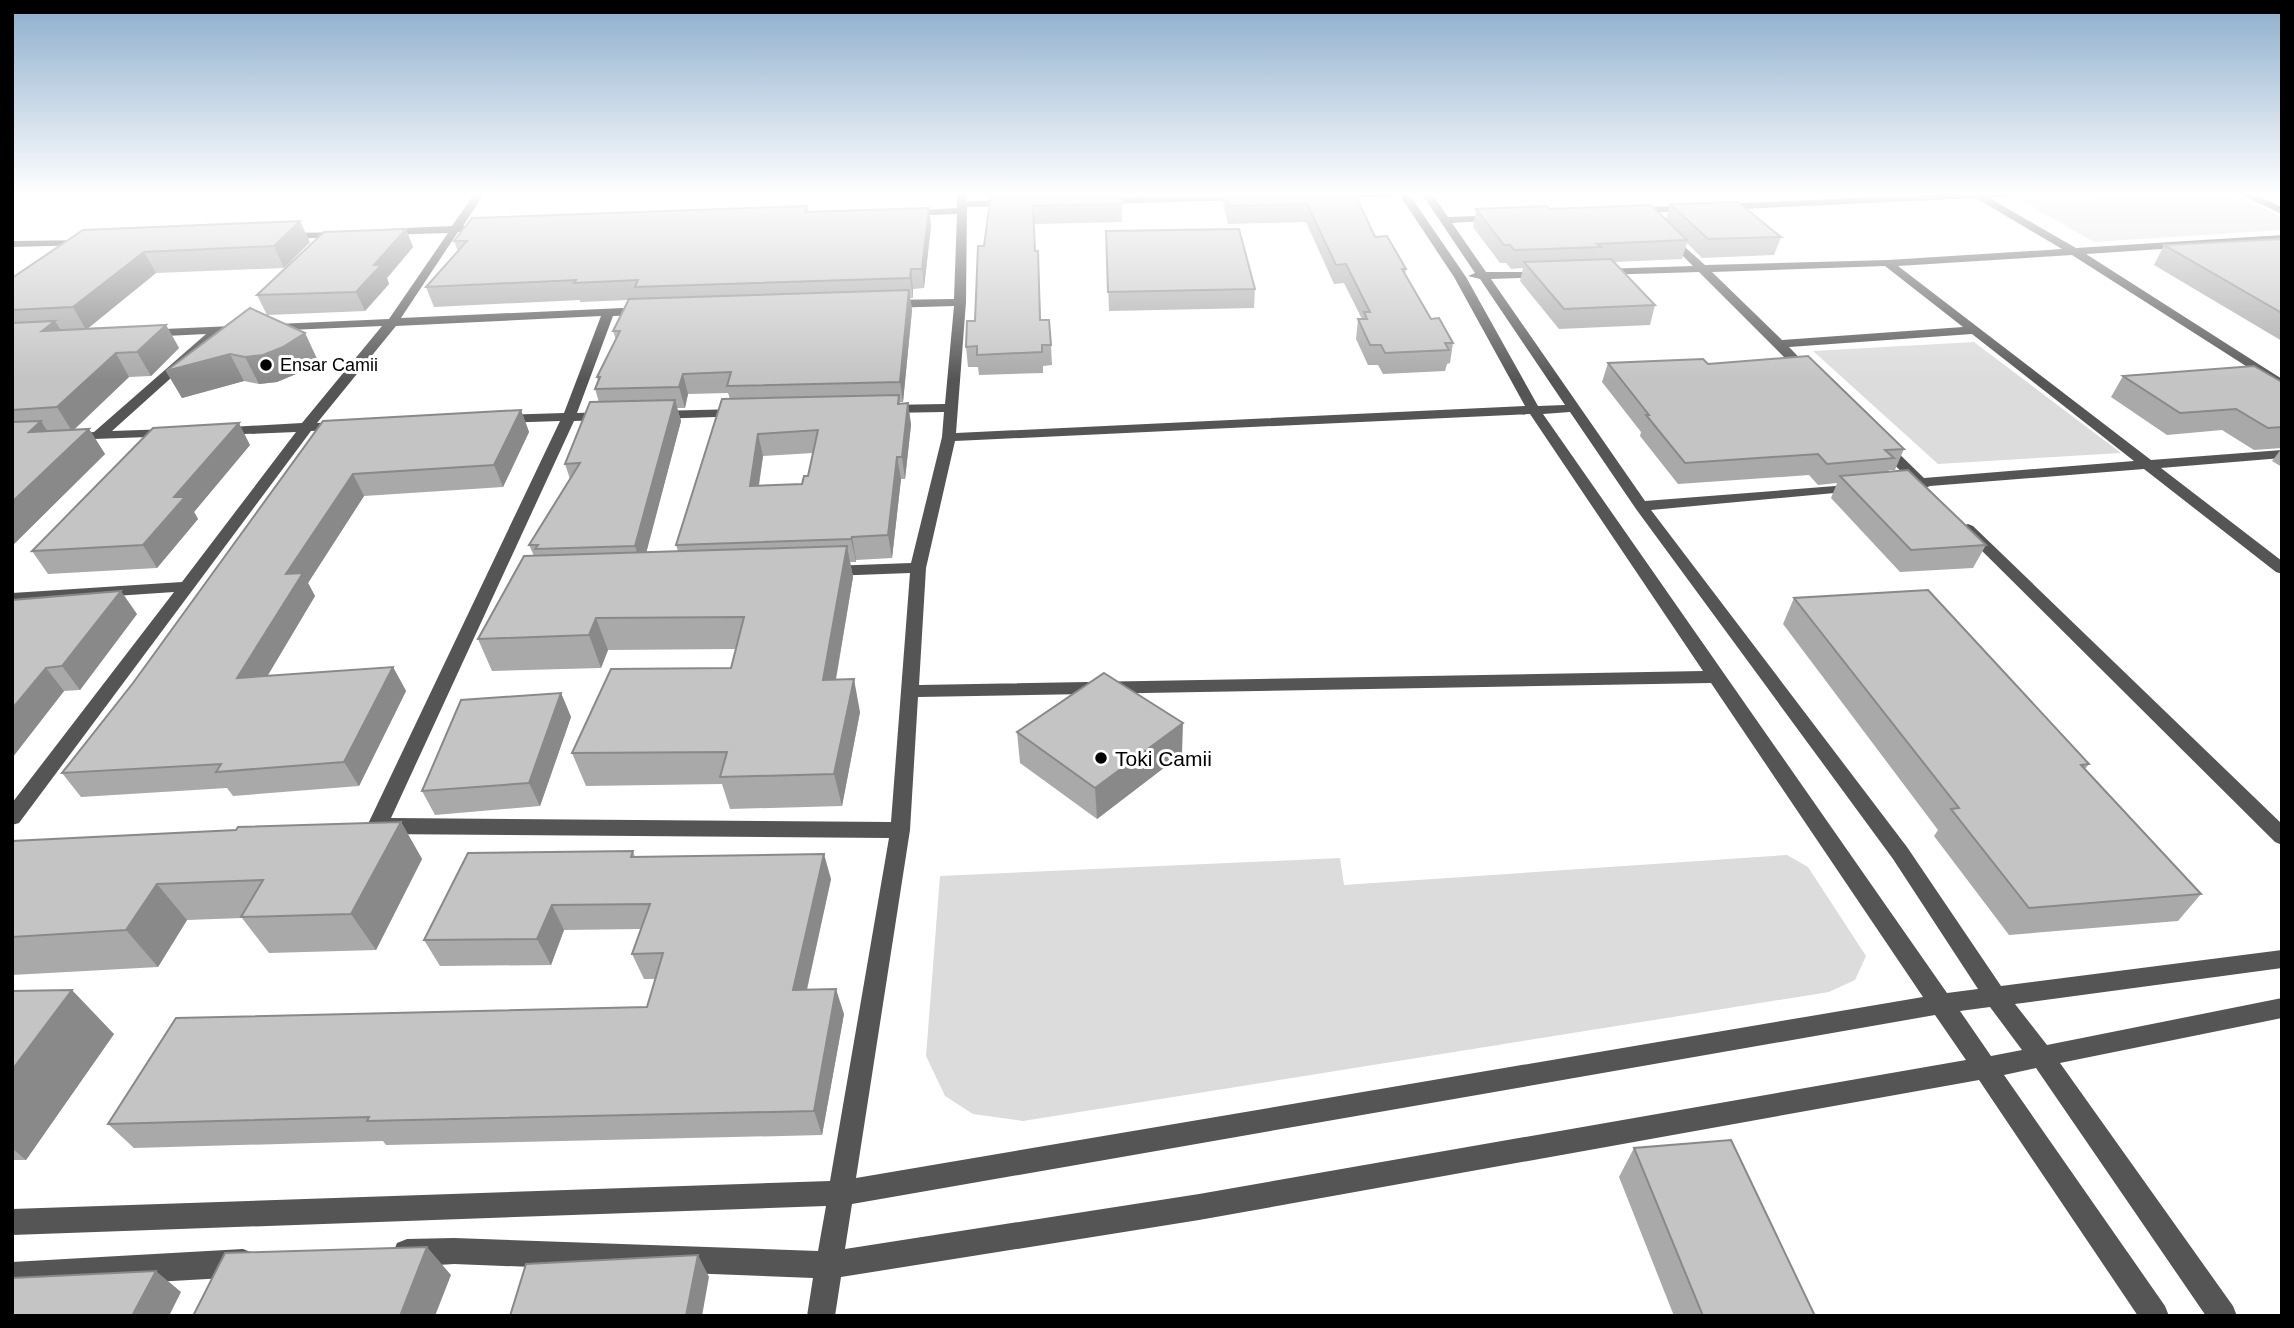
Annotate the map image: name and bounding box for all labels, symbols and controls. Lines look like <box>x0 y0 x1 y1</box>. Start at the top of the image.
place label: Ensar Camii <box>280 355 378 375</box>
marker: Ensar Camii <box>258 357 274 373</box>
place label: Toki Camii <box>1115 747 1212 770</box>
marker: Toki Camii <box>1093 750 1109 766</box>

